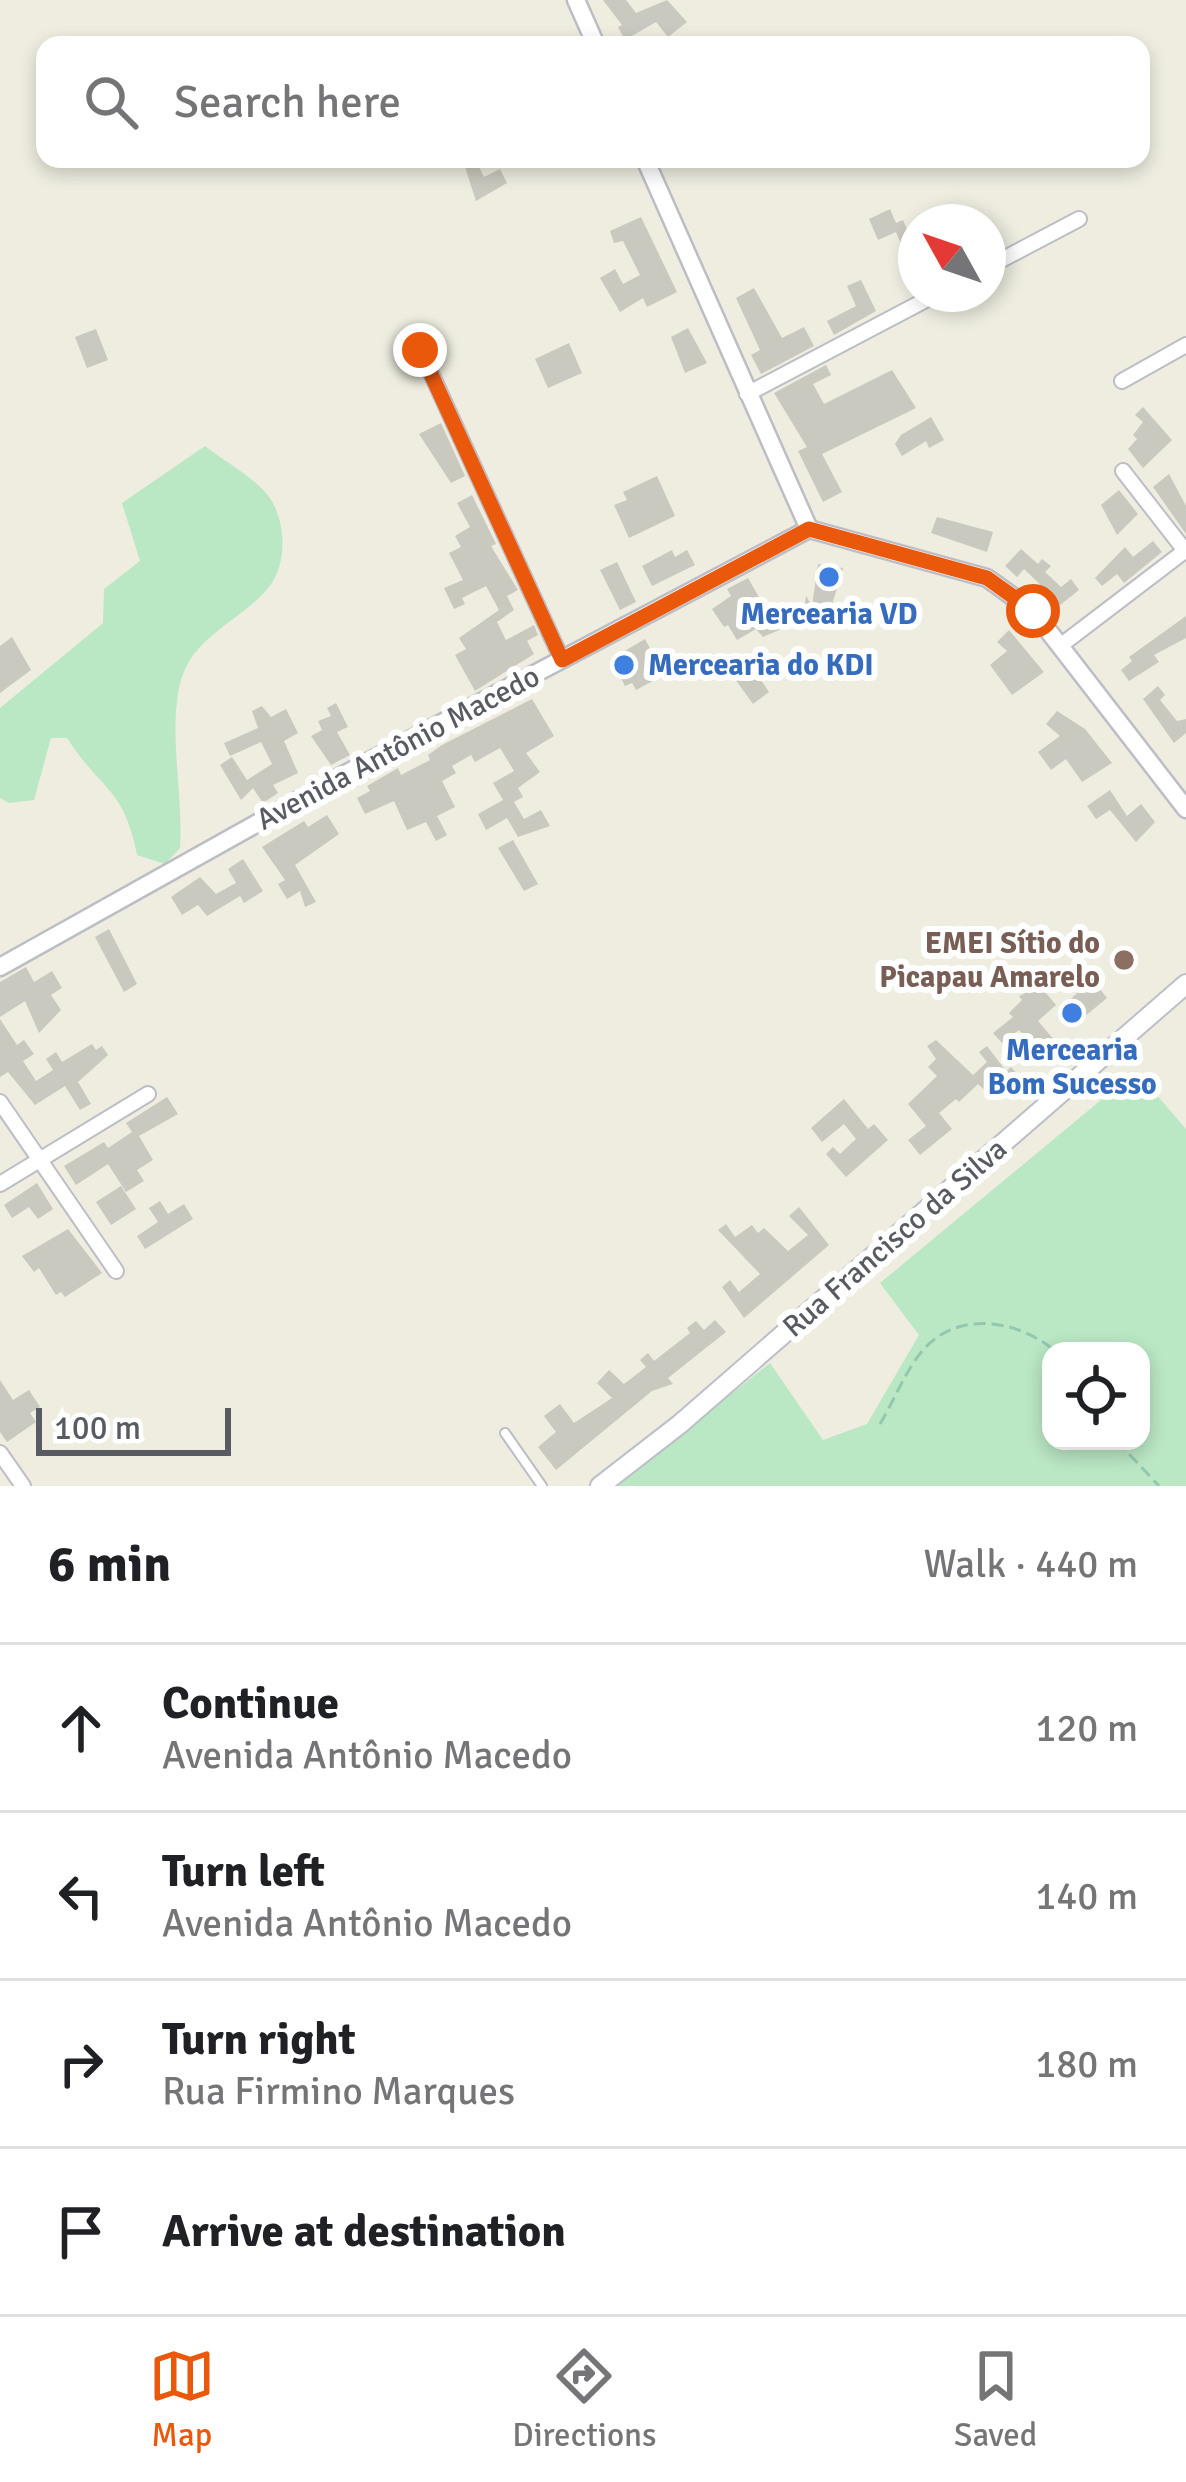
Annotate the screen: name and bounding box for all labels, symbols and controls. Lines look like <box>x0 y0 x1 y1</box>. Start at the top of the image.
search box <box>36 36 1150 168</box>
icon: search <box>78 69 144 135</box>
text: Search here <box>174 75 401 130</box>
north arrow <box>898 204 1006 312</box>
route end <box>393 323 447 377</box>
marker: Mercearia VD <box>816 564 842 590</box>
route start <box>1006 584 1060 638</box>
place label: Mercearia VD <box>740 596 918 633</box>
place label: Mercearia do KDI <box>648 647 874 684</box>
marker: Mercearia do KDI <box>611 652 637 678</box>
street label: Avenida Antônio Macedo <box>250 658 546 838</box>
place label: EMEI Sítio do Picapau Amarelo <box>879 925 1100 996</box>
marker: EMEI Sítio do Picapau Amarelo <box>1111 947 1137 973</box>
marker: Mercearia Bom Sucesso <box>1059 1000 1085 1026</box>
place label: Mercearia Bom Sucesso <box>987 1032 1157 1103</box>
street label: Rua Francisco da Silva <box>775 1131 1015 1345</box>
map controls <box>1042 1342 1150 1450</box>
button: locate <box>1042 1342 1150 1450</box>
scale bar <box>36 1402 231 1455</box>
text: 100 m <box>54 1408 141 1449</box>
text: 6 min <box>48 1533 171 1596</box>
text: Walk · 440 m <box>924 1540 1138 1588</box>
text: Continue <box>162 1676 339 1731</box>
icon: ahead <box>48 1695 114 1761</box>
text: 120 m <box>1035 1704 1138 1752</box>
text: Avenida Antônio Macedo <box>162 1731 572 1779</box>
text: Turn left <box>162 1844 325 1899</box>
icon: left <box>48 1863 114 1929</box>
text: 140 m <box>1035 1872 1138 1920</box>
text: Avenida Antônio Macedo <box>162 1899 572 1947</box>
text: Turn right <box>162 2012 356 2067</box>
icon: right <box>48 2031 114 2097</box>
text: 180 m <box>1035 2040 1138 2088</box>
text: Rua Firmino Marques <box>162 2067 515 2115</box>
icon: arrive <box>48 2199 114 2265</box>
text: Arrive at destination <box>162 2204 566 2259</box>
tab: Map <box>149 2343 215 2456</box>
tab: Directions <box>512 2343 657 2456</box>
tab: Saved <box>954 2343 1037 2456</box>

